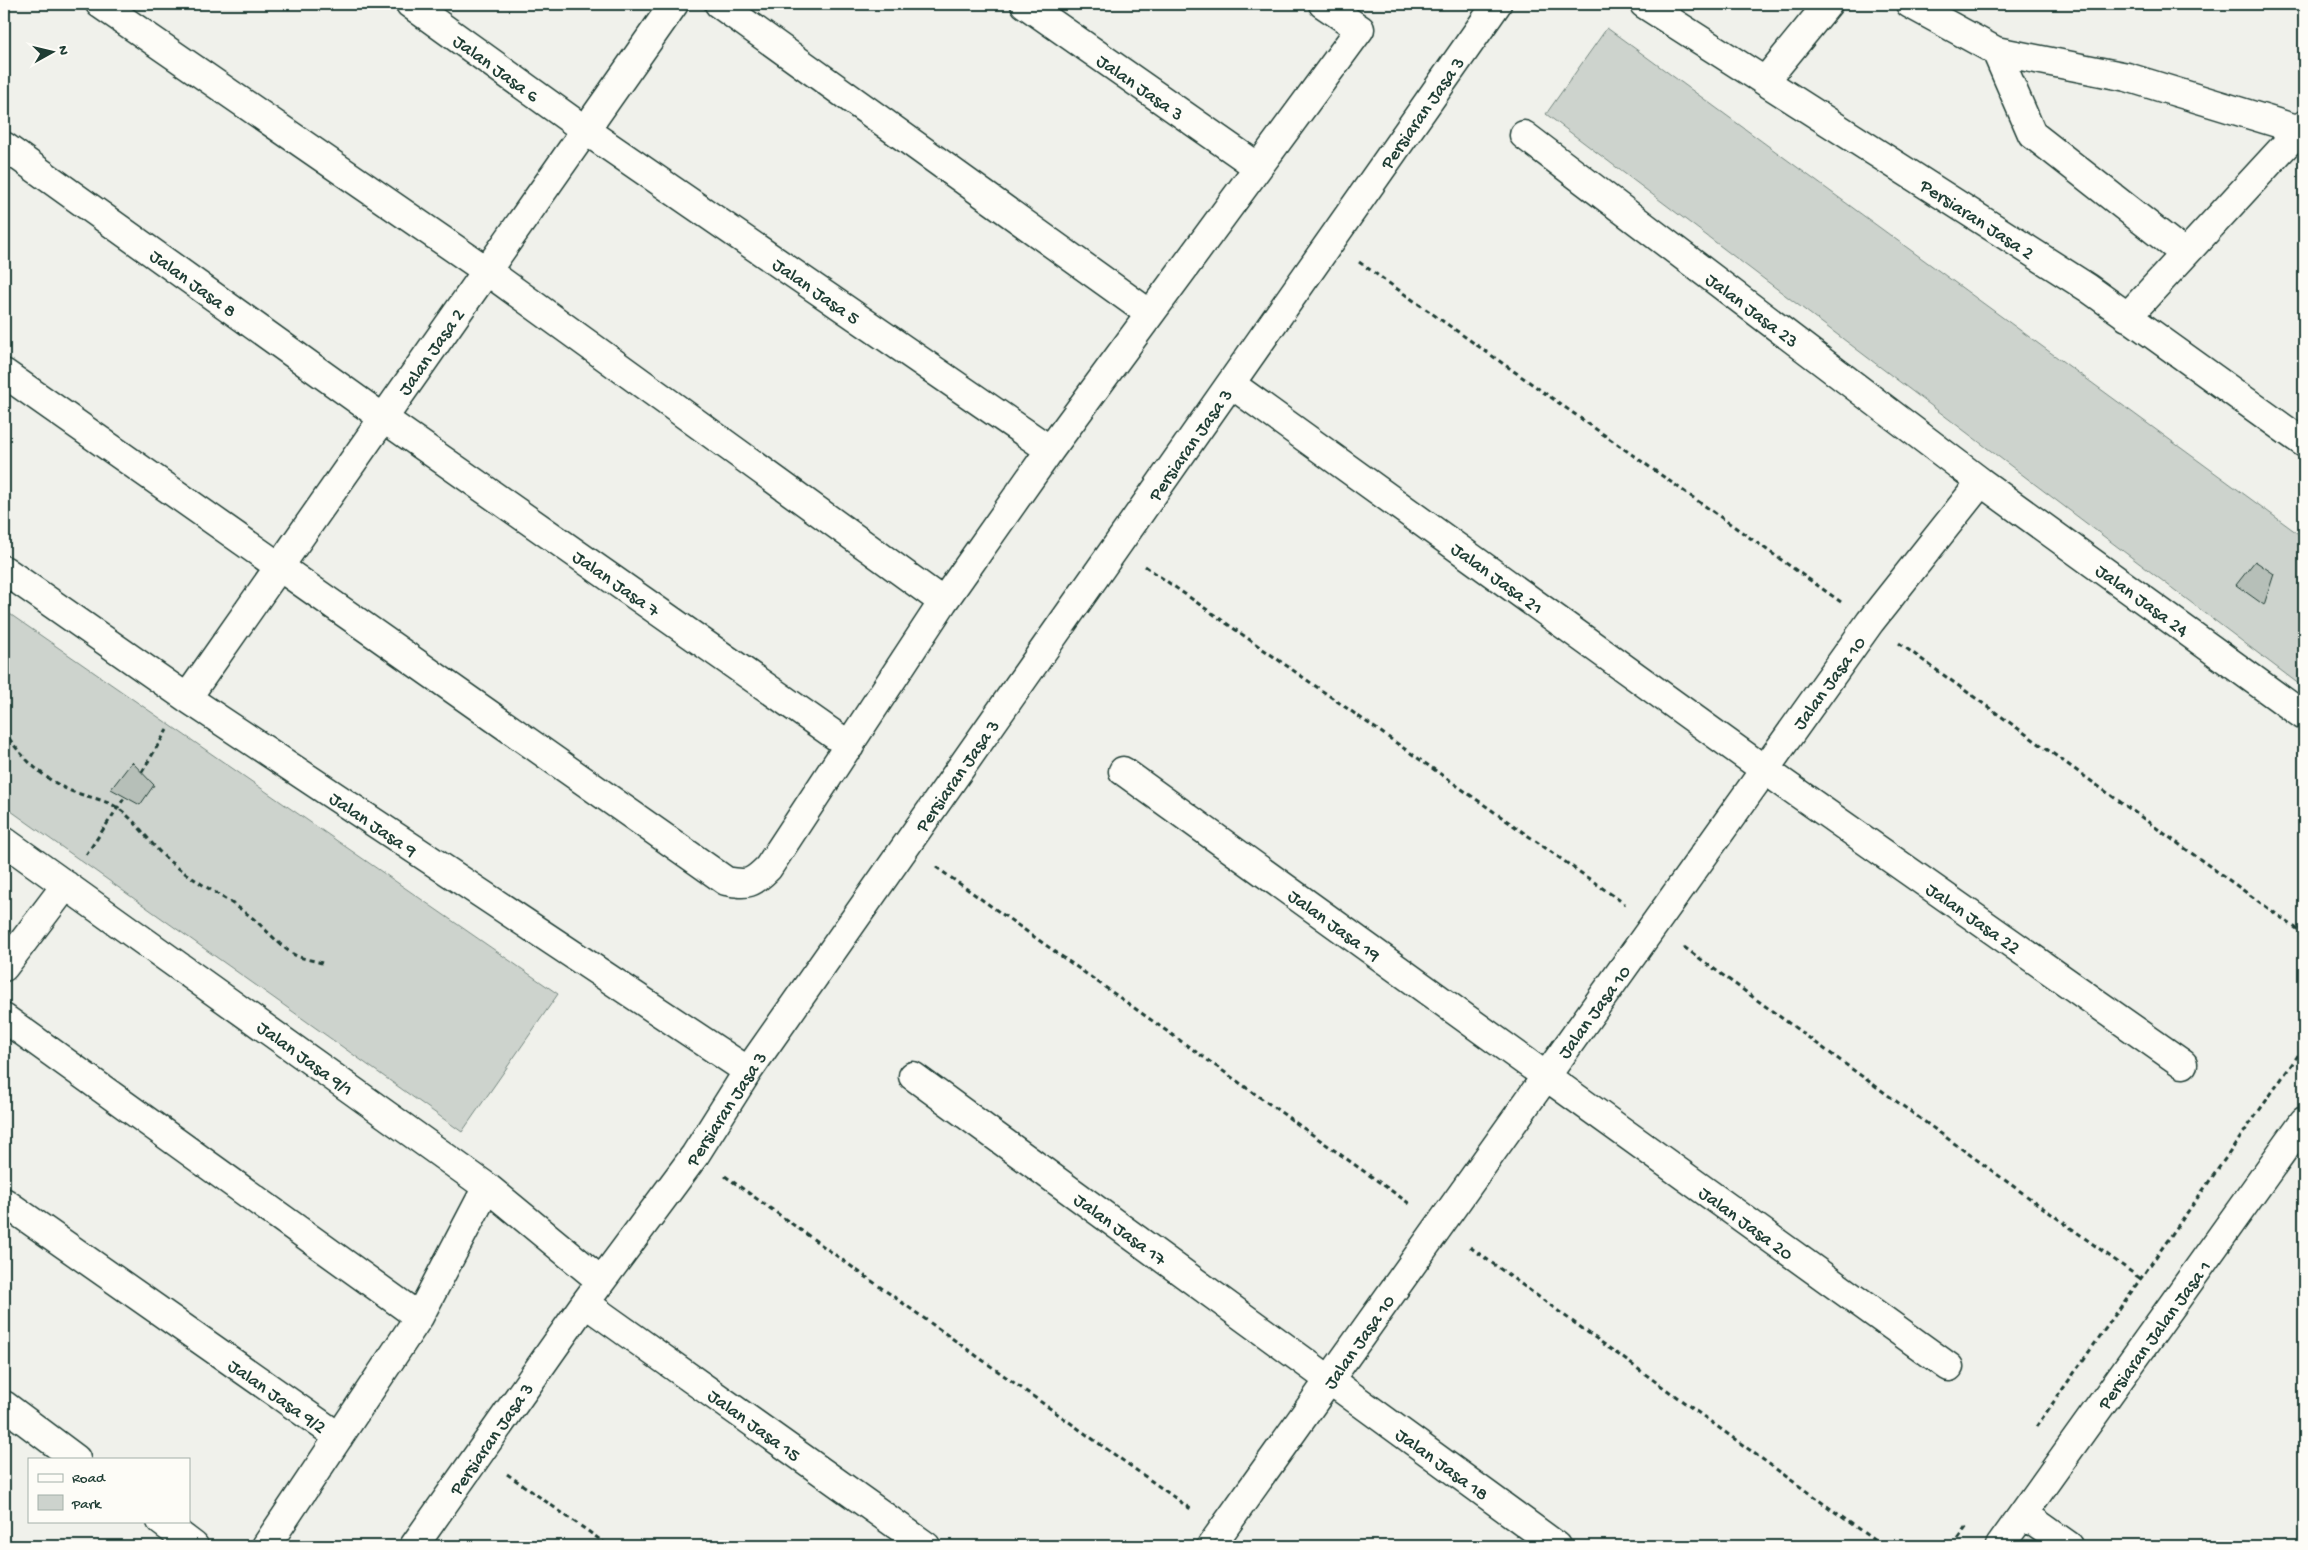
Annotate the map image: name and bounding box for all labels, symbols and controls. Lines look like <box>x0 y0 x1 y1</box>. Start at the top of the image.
north arrow <box>28 28 78 78</box>
street label: Jalan Jasa 6 <box>447 31 543 109</box>
text: N <box>53 45 71 56</box>
street label: Jalan Jasa 3 <box>1091 50 1187 127</box>
street label: Persiaran Jasa 3 <box>1376 53 1471 175</box>
street label: Persiaran Jasa 2 <box>1914 175 2037 266</box>
street label: Jalan Jasa 8 <box>144 246 240 324</box>
street label: Jalan Jasa 5 <box>767 254 863 331</box>
street label: Jalan Jasa 23 <box>1700 269 1802 354</box>
street label: Jalan Jasa 2 <box>395 305 471 401</box>
street label: Persiaran Jasa 3 <box>1144 385 1239 507</box>
street label: Jalan Jasa 21 <box>1445 539 1547 621</box>
street label: Jalan Jasa 7 <box>567 546 664 624</box>
street label: Jalan Jasa 24 <box>2090 560 2192 643</box>
street label: Jalan Jasa 10 <box>1789 633 1873 735</box>
street label: Persiaran Jasa 3 <box>911 716 1006 838</box>
street label: Jalan Jasa 9 <box>324 788 421 864</box>
street label: Jalan Jasa 22 <box>1920 879 2024 961</box>
street label: Jalan Jasa 19 <box>1282 886 1384 968</box>
street label: Jalan Jasa 10 <box>1554 962 1638 1064</box>
street label: Jalan Jasa 9/1 <box>251 1017 357 1102</box>
street label: Persiaran Jasa 3 <box>682 1048 774 1172</box>
street label: Jalan Jasa 20 <box>1693 1183 1797 1267</box>
street label: Jalan Jasa 17 <box>1068 1189 1171 1273</box>
street label: Persiaran Jalan Jasa 1 <box>2093 1257 2218 1416</box>
street label: Jalan Jasa 10 <box>1320 1291 1402 1395</box>
street label: Jalan Jasa 9/2 <box>222 1355 330 1440</box>
street label: Persiaran Jasa 3 <box>445 1379 540 1501</box>
street label: Jalan Jasa 15 <box>702 1385 804 1468</box>
street label: Jalan Jasa 18 <box>1390 1424 1492 1507</box>
legend <box>28 1458 190 1522</box>
text: Road <box>72 1470 106 1488</box>
text: Park <box>71 1496 102 1514</box>

